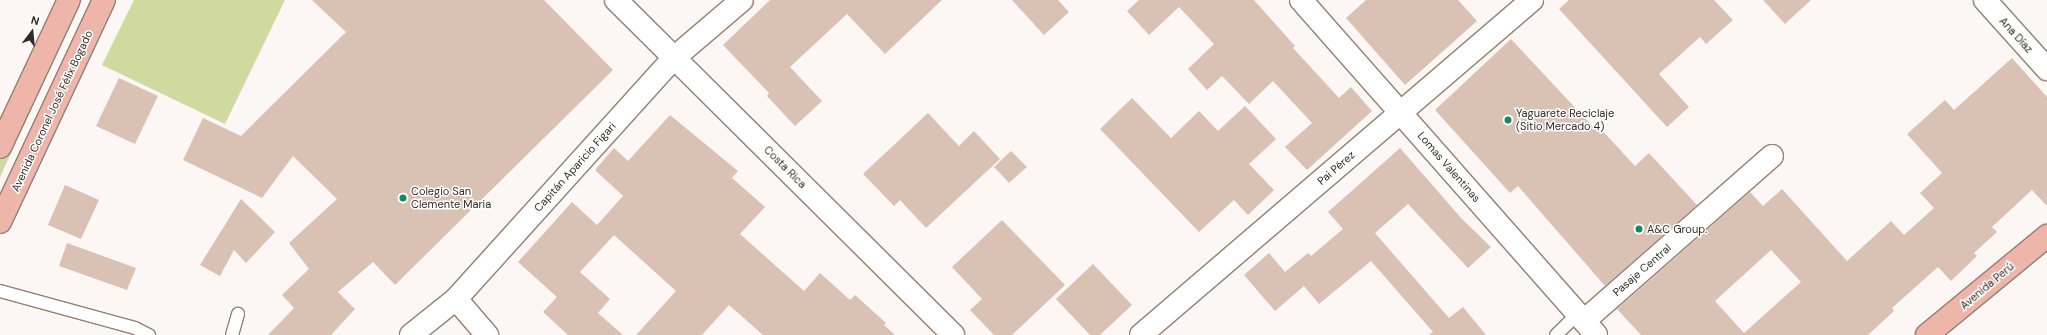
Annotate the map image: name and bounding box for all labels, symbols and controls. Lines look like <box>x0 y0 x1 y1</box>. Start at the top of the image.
north arrow <box>12 12 52 52</box>
text: N <box>30 13 41 28</box>
street label: Ana Díaz <box>1997 14 2035 56</box>
street label: Avenida Coronel José Félix Bogado <box>9 28 95 194</box>
place label: Yaguarete Reciclaje (Sitio Mercado 4) <box>1516 107 1614 133</box>
marker: Yaguarete Reciclaje (Sitio Mercado 4) <box>1503 115 1513 125</box>
street label: Capitán Aparicio Figari <box>531 120 619 214</box>
street label: Lomas Valentinas <box>1415 129 1483 205</box>
street label: Costa Rica <box>761 143 809 191</box>
street label: Pai Pérez <box>1315 148 1357 188</box>
place label: Colegio San Clemente Maria <box>411 185 491 211</box>
marker: Colegio San Clemente Maria <box>398 193 408 203</box>
place label: A&C Group. <box>1647 222 1707 236</box>
marker: A&C Group. <box>1634 224 1644 234</box>
street label: Pasaje Central <box>1610 241 1674 299</box>
street label: Avenida Perú <box>1957 260 2017 312</box>

